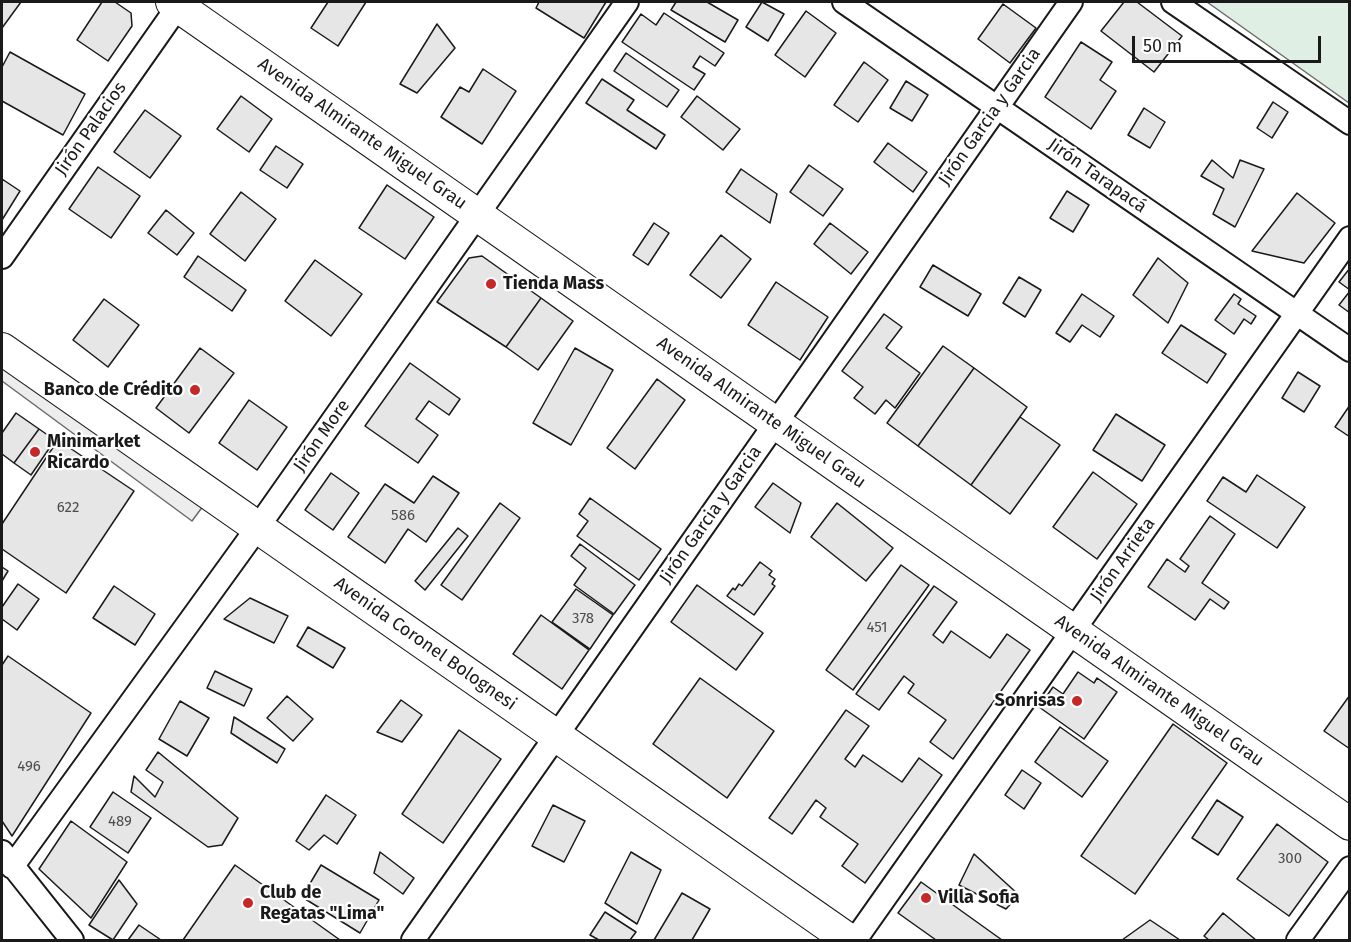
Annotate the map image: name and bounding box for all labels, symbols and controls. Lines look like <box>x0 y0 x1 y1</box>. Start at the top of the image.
scale bar <box>1135 24 1324 62</box>
text: 50 m <box>1143 35 1182 57</box>
street label: Jirón Garcia y Garcia <box>934 44 1046 190</box>
street label: Avenida Almirante Miguel Grau <box>253 53 471 215</box>
street label: Jirón Palacios <box>51 78 131 180</box>
street label: Jirón Tarapacá <box>1043 134 1151 218</box>
place label: Tienda Mass <box>503 273 604 295</box>
marker: Tienda Mass <box>484 277 498 291</box>
street label: Avenida Almirante Miguel Grau <box>652 332 870 494</box>
place label: Banco de Crédito <box>44 379 183 401</box>
marker: Banco de Crédito <box>188 383 202 397</box>
street label: Jirón More <box>289 396 355 476</box>
place label: Minimarket Ricardo <box>47 431 141 474</box>
street label: Jirón Garcia y Garcia <box>655 442 767 588</box>
marker: Minimarket Ricardo <box>28 445 42 459</box>
house number: 622 <box>57 499 79 517</box>
house number: 586 <box>391 507 415 525</box>
street label: Jirón Arrieta <box>1086 514 1160 606</box>
street label: Avenida Coronel Bolognesi <box>330 573 520 715</box>
house number: 378 <box>572 610 594 628</box>
street label: Avenida Almirante Miguel Grau <box>1050 610 1268 772</box>
house number: 451 <box>866 619 888 637</box>
place label: Sonrisas <box>995 690 1065 712</box>
marker: Sonrisas <box>1070 694 1084 708</box>
house number: 496 <box>17 758 41 776</box>
house number: 489 <box>108 813 132 831</box>
house number: 300 <box>1278 850 1302 868</box>
place label: Club de Regatas "Lima" <box>260 882 385 924</box>
place label: Villa Sofia <box>938 887 1020 909</box>
marker: Villa Sofia <box>919 891 933 905</box>
marker: Club de Regatas "Lima" <box>241 896 255 910</box>

